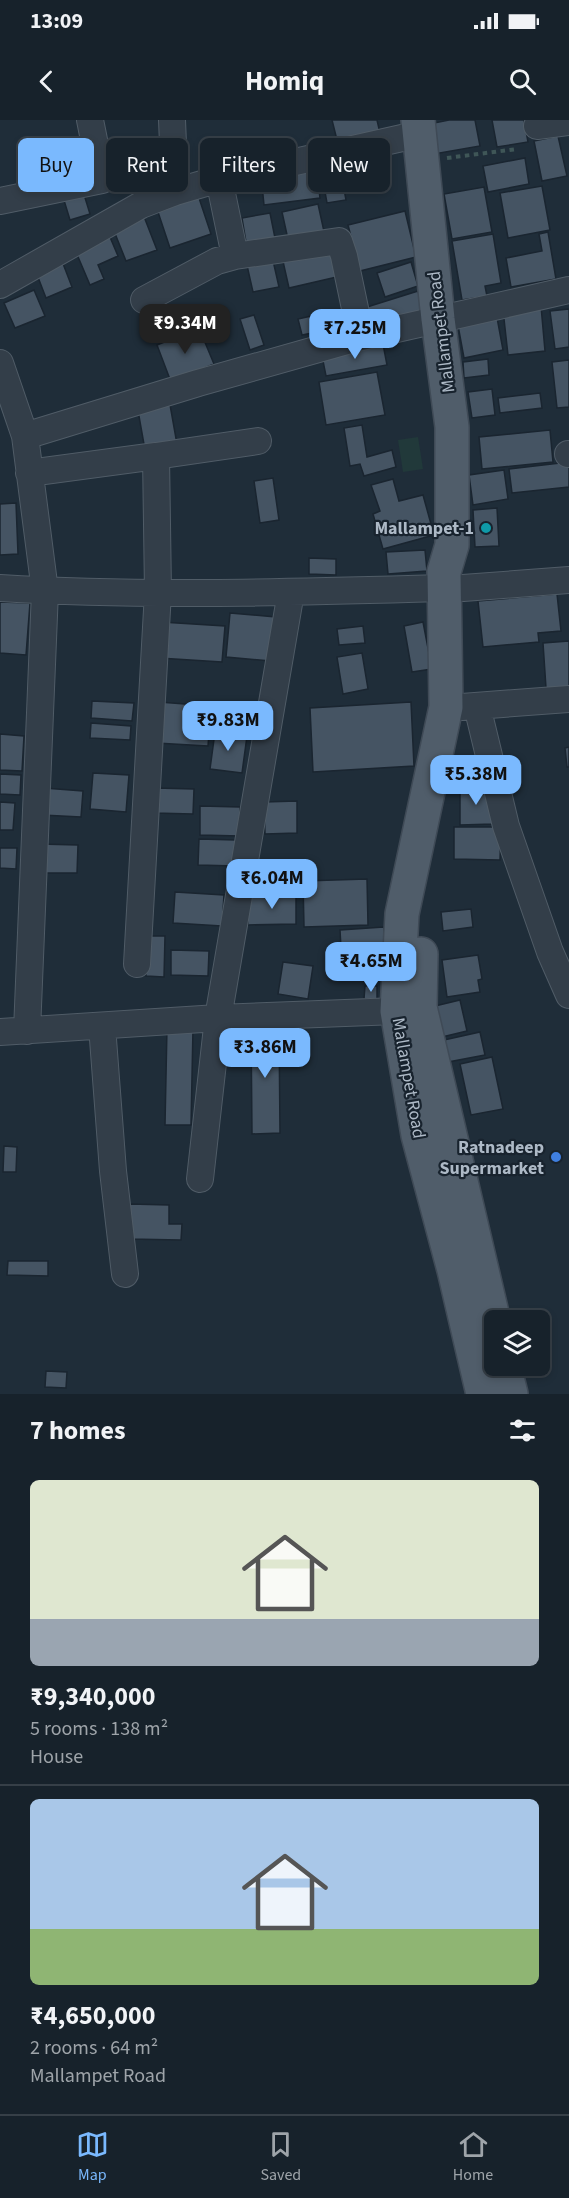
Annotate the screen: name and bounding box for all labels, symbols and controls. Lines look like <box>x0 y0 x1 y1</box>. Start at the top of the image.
text: 13:09 <box>30 5 83 37</box>
text: Homiq <box>245 62 324 101</box>
icon: back <box>30 65 63 98</box>
icon: search <box>506 65 539 98</box>
chip: Buy <box>18 138 94 192</box>
chip: Rent <box>106 138 188 192</box>
chip: Filters <box>200 138 296 192</box>
chip: New <box>308 138 390 192</box>
street label: Mallampet Road <box>422 270 461 394</box>
pin: ₹9.34M <box>136 304 234 355</box>
text: ₹9.34M <box>153 309 217 337</box>
pin: ₹7.25M <box>306 309 404 360</box>
text: ₹7.25M <box>323 314 387 342</box>
place label: Mallampet-1 <box>374 516 474 541</box>
marker: Mallampet-1 <box>479 521 493 535</box>
pin: ₹9.83M <box>179 701 277 752</box>
text: ₹9.83M <box>196 706 260 734</box>
pin: ₹5.38M <box>427 755 525 806</box>
text: ₹5.38M <box>444 760 508 788</box>
pin: ₹6.04M <box>223 859 321 910</box>
text: ₹6.04M <box>240 864 304 892</box>
pin: ₹4.65M <box>322 942 420 993</box>
text: ₹4.65M <box>339 947 403 975</box>
street label: Mallampet Road <box>386 1016 431 1141</box>
pin: ₹3.86M <box>216 1028 314 1079</box>
text: ₹3.86M <box>233 1033 297 1061</box>
place label: Ratnadeep Supermarket <box>439 1135 544 1181</box>
marker: Ratnadeep Supermarket <box>549 1150 563 1164</box>
map controls <box>484 1310 550 1376</box>
button: layers <box>484 1310 550 1376</box>
text: 7 homes <box>30 1412 125 1449</box>
icon: filters <box>506 1414 539 1447</box>
icon: home <box>231 1519 339 1627</box>
text: ₹9,340,000 <box>30 1678 155 1715</box>
text: 5 rooms · 138 m² <box>30 1715 168 1743</box>
text: House <box>30 1743 83 1771</box>
icon: home <box>231 1838 339 1946</box>
text: ₹4,650,000 <box>30 1997 155 2034</box>
text: 2 rooms · 64 m² <box>30 2034 158 2062</box>
text: Mallampet Road <box>30 2062 166 2090</box>
tab: Map <box>76 2128 109 2186</box>
tab: Saved <box>260 2128 301 2186</box>
tab: Home <box>453 2128 493 2186</box>

